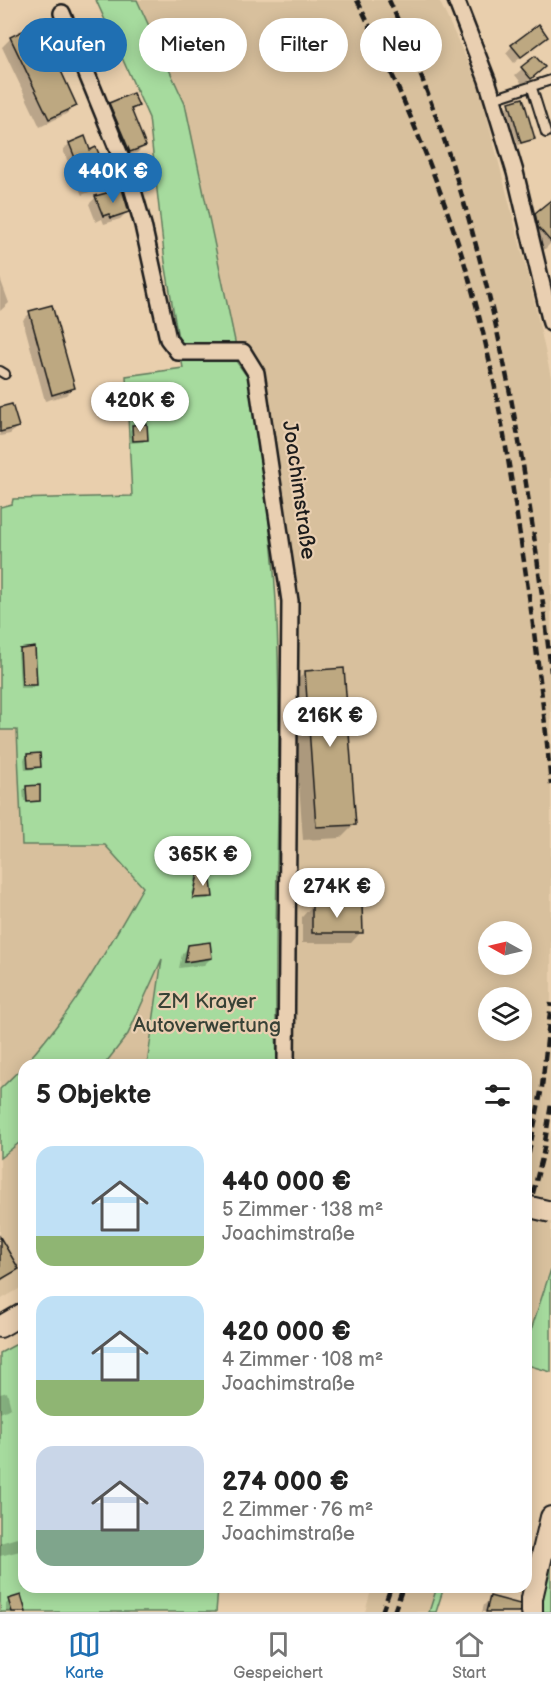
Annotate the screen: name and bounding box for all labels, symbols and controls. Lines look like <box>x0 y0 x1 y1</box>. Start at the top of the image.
chip: Kaufen <box>18 18 127 72</box>
chip: Mieten <box>139 18 247 72</box>
chip: Filter <box>259 18 348 72</box>
chip: Neu <box>360 18 442 72</box>
pin: 440K € <box>64 153 162 204</box>
text: 440K € <box>78 160 148 184</box>
pin: 420K € <box>91 382 189 433</box>
text: 420K € <box>105 389 175 413</box>
street label: Joachimstraße <box>277 419 321 561</box>
pin: 216K € <box>281 697 379 748</box>
text: 216K € <box>297 704 363 728</box>
pin: 365K € <box>154 836 252 887</box>
text: 365K € <box>168 843 238 867</box>
pin: 274K € <box>288 868 386 919</box>
text: 274K € <box>303 875 371 899</box>
north arrow <box>478 921 532 975</box>
map controls <box>478 921 532 1041</box>
button: layers <box>478 987 532 1041</box>
park label: ZM Krayer Autoverwertung <box>133 989 281 1038</box>
icon: filters <box>481 1079 514 1112</box>
text: 5 Objekte <box>36 1080 151 1111</box>
text: 440 000 € <box>222 1167 351 1198</box>
icon: home <box>84 1170 156 1242</box>
text: 5 Zimmer · 138 m² <box>222 1198 383 1222</box>
text: Joachimstraße <box>222 1222 355 1246</box>
text: 420 000 € <box>222 1317 351 1348</box>
icon: home <box>84 1320 156 1392</box>
text: 4 Zimmer · 108 m² <box>222 1348 383 1372</box>
text: Joachimstraße <box>222 1372 355 1396</box>
text: 274 000 € <box>222 1467 349 1498</box>
icon: home <box>84 1470 156 1542</box>
text: 2 Zimmer · 76 m² <box>222 1498 373 1522</box>
text: Joachimstraße <box>222 1522 355 1546</box>
tab: Karte <box>65 1628 104 1683</box>
tab: Gespeichert <box>233 1628 323 1683</box>
tab: Start <box>452 1628 486 1683</box>

